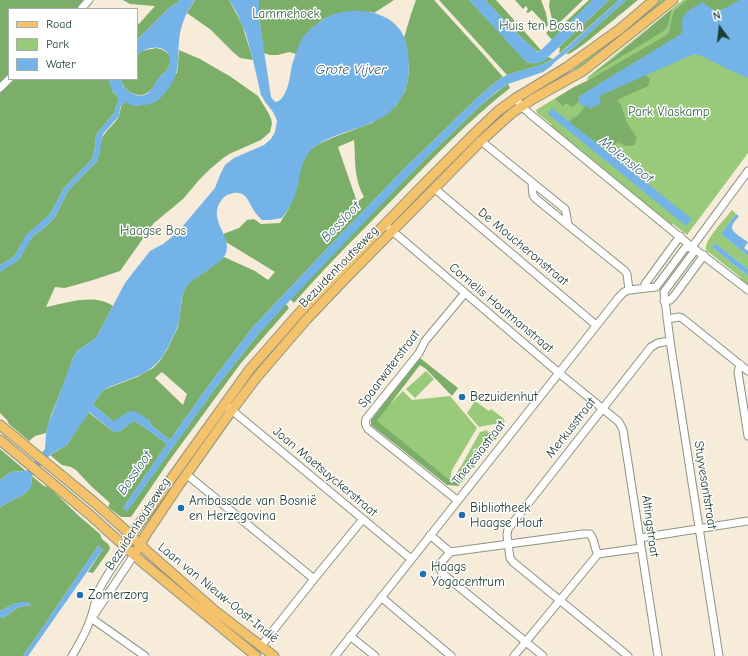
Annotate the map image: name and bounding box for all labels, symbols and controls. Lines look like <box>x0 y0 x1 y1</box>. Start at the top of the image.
park label: Lammehoek <box>252 6 320 22</box>
legend <box>8 8 138 80</box>
north arrow <box>700 8 740 48</box>
text: N <box>712 9 722 23</box>
text: Road <box>46 17 72 31</box>
park label: Huis ten Bosch <box>499 18 583 34</box>
text: Park <box>46 37 69 51</box>
text: Water <box>46 57 76 71</box>
water label: Grote Vijver <box>315 62 387 78</box>
park label: Park Vlaskamp <box>628 104 710 120</box>
water label: Molensloot <box>595 133 657 187</box>
water label: Bossloot <box>318 198 364 246</box>
street label: De Moucheronstraat <box>475 205 571 289</box>
park label: Haagse Bos <box>120 223 186 239</box>
street label: Bezuidenhoutseweg <box>296 223 382 311</box>
street label: Cornelis Houtmanstraat <box>446 260 556 356</box>
street label: Spaarwaterstraat <box>355 327 423 411</box>
place label: Bezuidenhut <box>470 389 538 405</box>
marker: Bezuidenhut <box>457 392 467 402</box>
street label: Merkusstraat <box>543 395 599 461</box>
street label: Theresiastraat <box>449 417 509 489</box>
street label: Joan Maetsuyckerstraat <box>270 424 380 520</box>
street label: Stuyvesantstraat <box>690 440 720 530</box>
water label: Bossloot <box>114 448 156 498</box>
street label: Bezuidenhoutseweg <box>102 475 174 573</box>
place label: Ambassade van Bosnië en Herzegovina <box>189 493 317 524</box>
street label: Altingstraat <box>638 494 662 558</box>
place label: Bibliotheek Haagse Hout <box>470 500 543 531</box>
marker: Ambassade van Bosnië en Herzegovina <box>176 503 186 513</box>
marker: Bibliotheek Haagse Hout <box>457 510 467 520</box>
street label: Laan van Nieuw-Oost-Indië <box>155 540 281 646</box>
place label: Haags Yogacentrum <box>431 559 505 590</box>
marker: Haags Yogacentrum <box>418 569 428 579</box>
place label: Zomerzorg <box>88 587 149 603</box>
marker: Zomerzorg <box>75 590 85 600</box>

